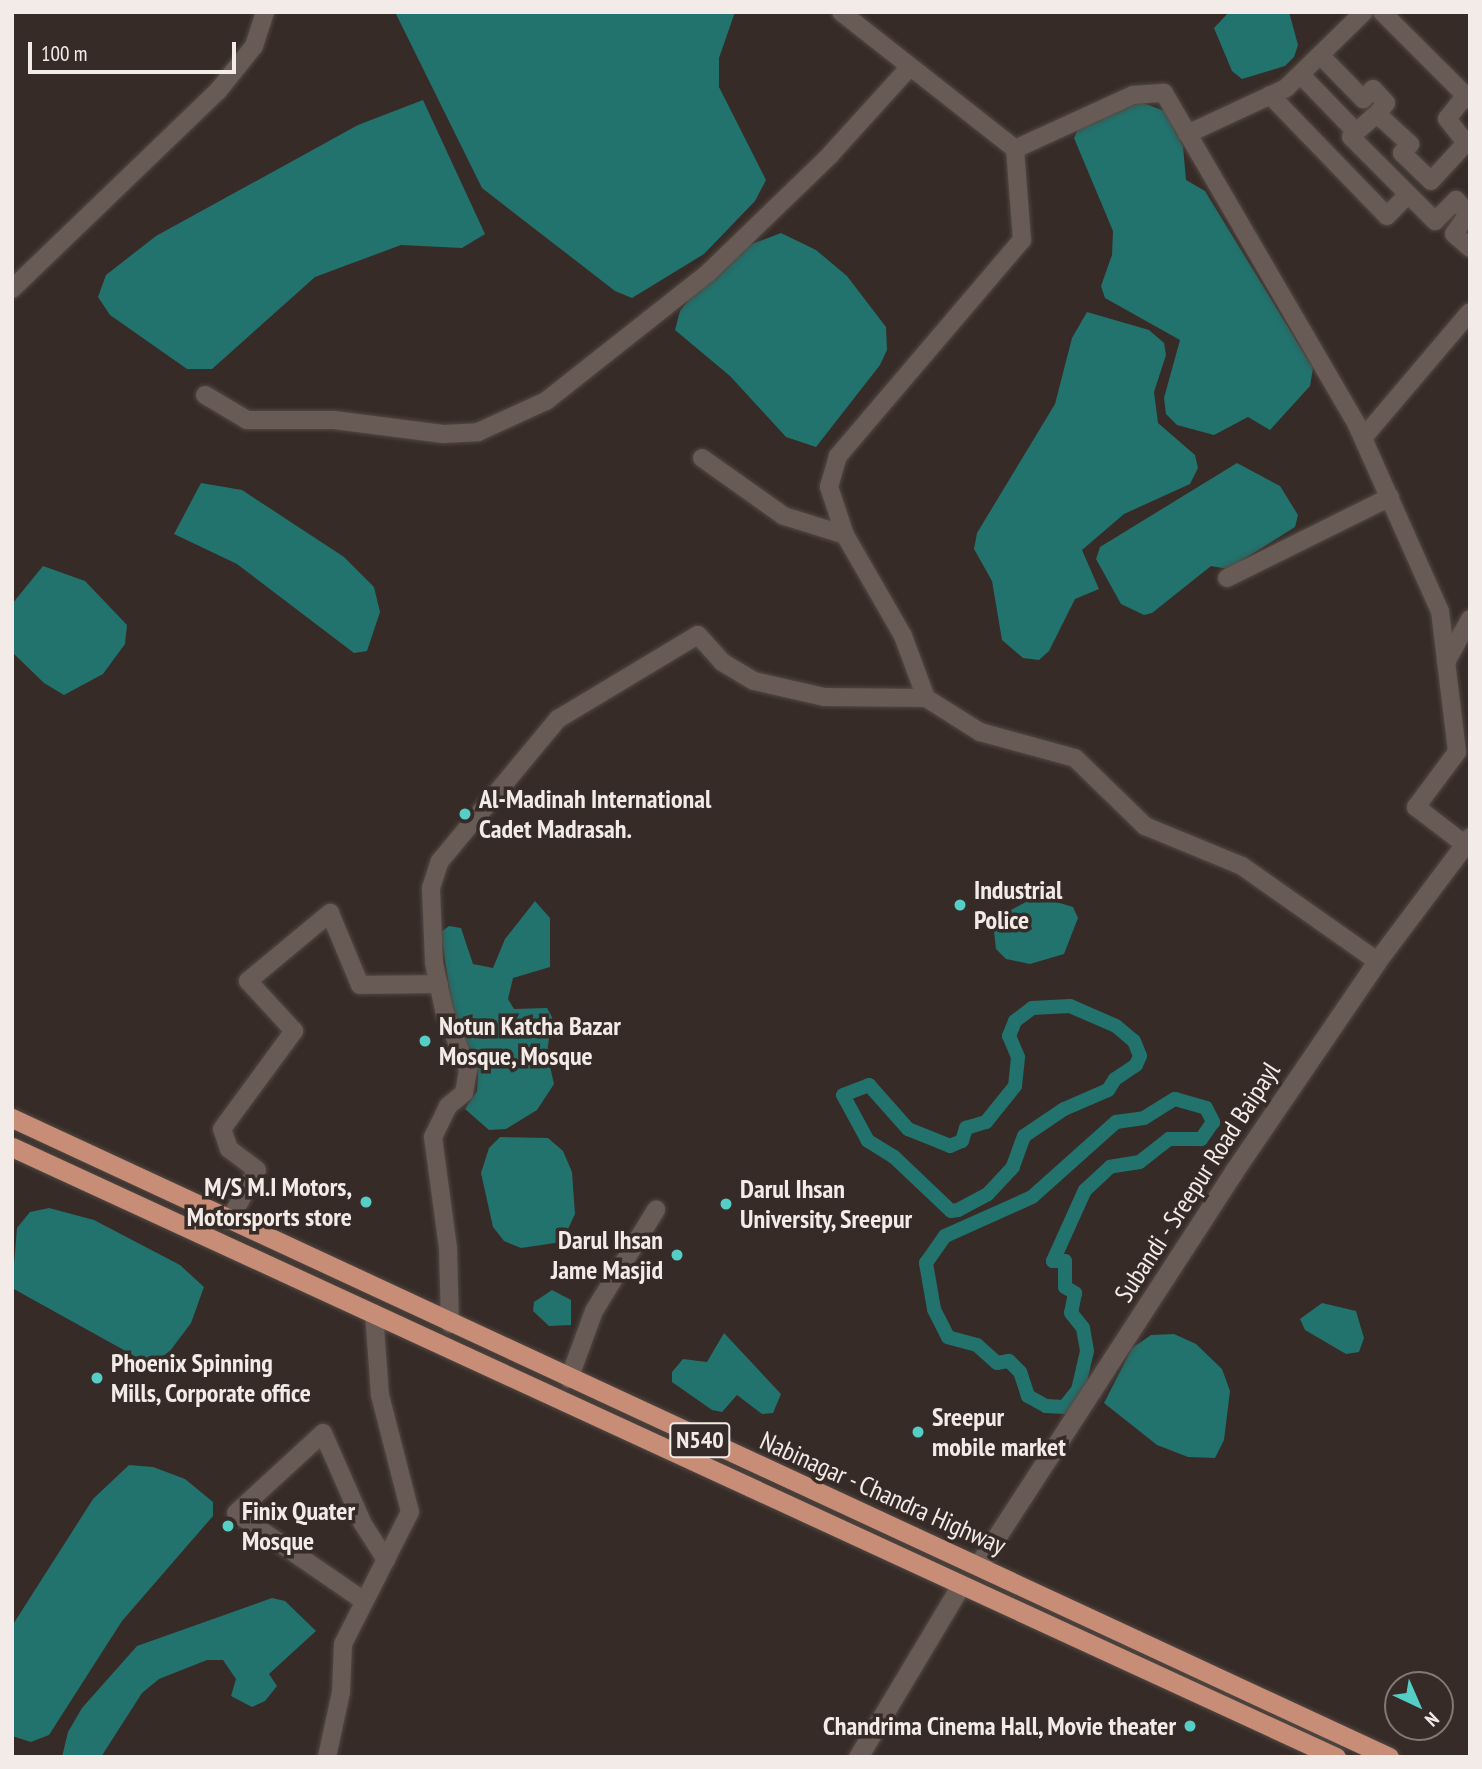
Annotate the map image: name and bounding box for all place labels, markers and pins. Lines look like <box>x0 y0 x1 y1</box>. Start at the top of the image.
place label: Al-Madinah International Cadet Madrasah. <box>479 783 711 844</box>
marker: Al-Madinah International Cadet Madrasah. <box>457 806 473 822</box>
place label: Industrial Police <box>974 874 1062 936</box>
marker: Industrial Police <box>952 897 968 913</box>
place label: Notun Katcha Bazar Mosque, Mosque <box>439 1010 621 1072</box>
marker: Notun Katcha Bazar Mosque, Mosque <box>417 1033 433 1049</box>
place label: M/S M.I Motors, Motorsports store <box>187 1171 352 1232</box>
place label: Darul Ihsan University, Sreepur <box>740 1173 914 1234</box>
marker: M/S M.I Motors, Motorsports store <box>358 1194 374 1210</box>
marker: Darul Ihsan University, Sreepur <box>718 1196 734 1212</box>
place label: Darul Ihsan Jame Masjid <box>551 1224 663 1286</box>
marker: Darul Ihsan Jame Masjid <box>669 1247 685 1263</box>
place label: Phoenix Spinning Mills, Corporate office <box>111 1347 313 1408</box>
marker: Phoenix Spinning Mills, Corporate office <box>89 1370 105 1386</box>
place label: Sreepur mobile market <box>932 1401 1066 1462</box>
marker: Sreepur mobile market <box>910 1424 926 1440</box>
place label: Finix Quater Mosque <box>242 1495 356 1556</box>
marker: Finix Quater Mosque <box>220 1518 236 1534</box>
place label: Chandrima Cinema Hall, Movie theater <box>821 1710 1176 1742</box>
marker: Chandrima Cinema Hall, Movie theater <box>1182 1718 1198 1734</box>

